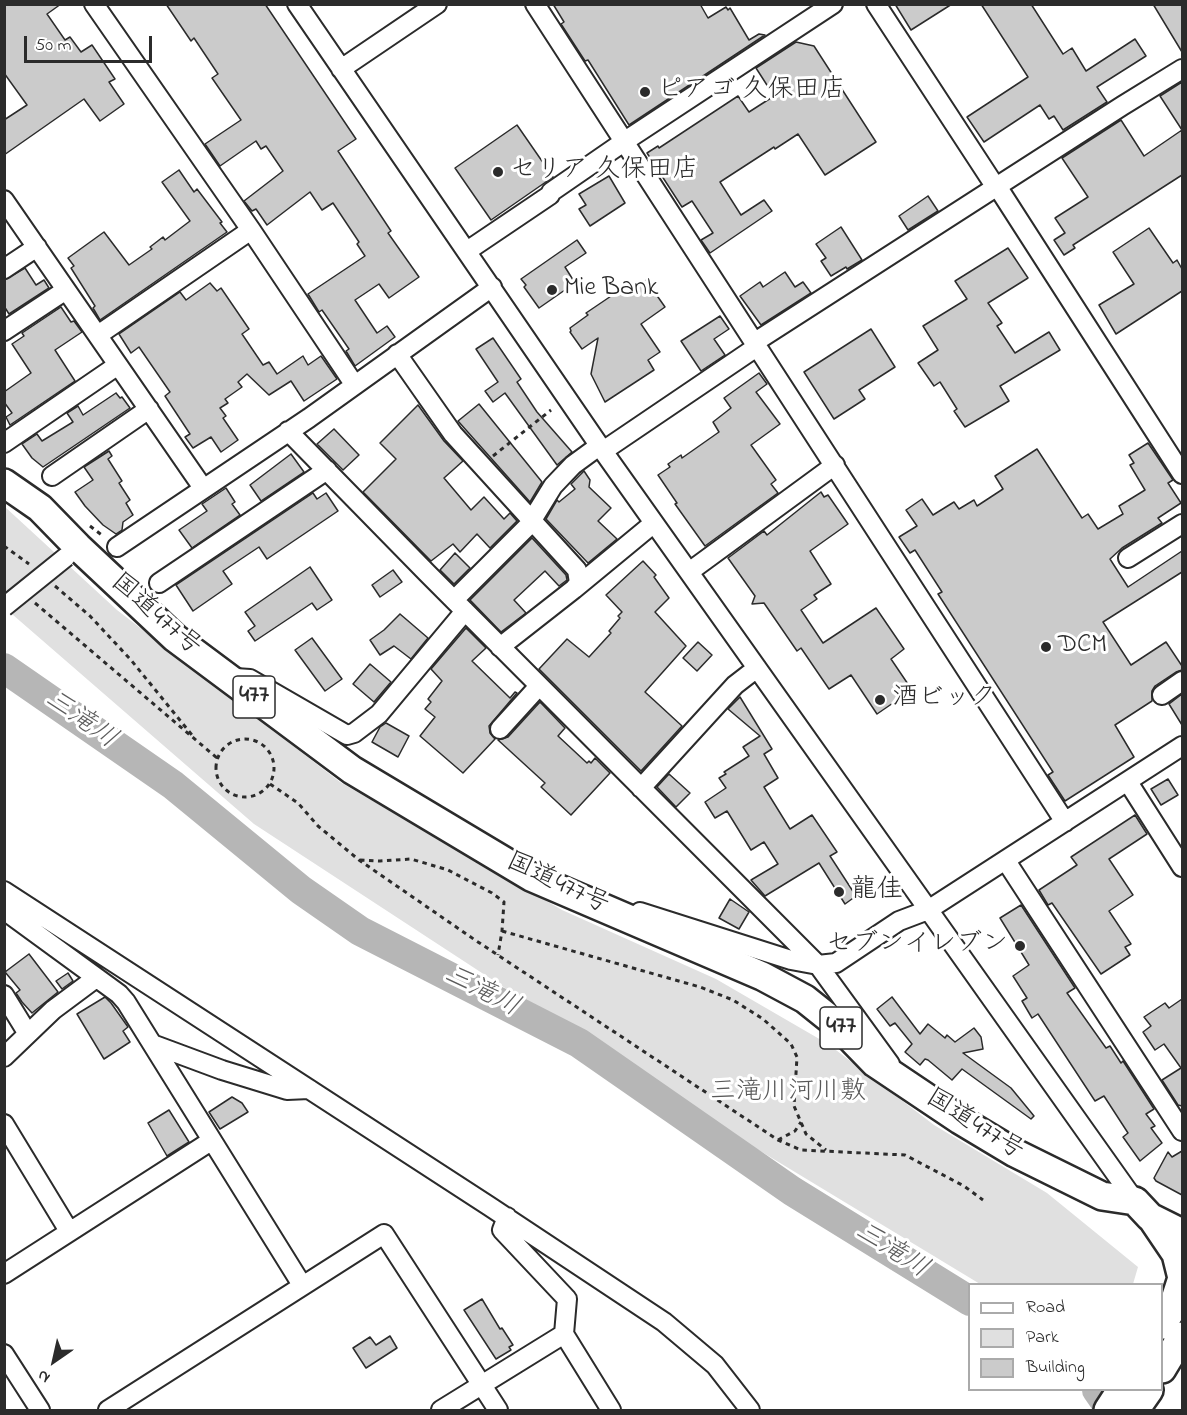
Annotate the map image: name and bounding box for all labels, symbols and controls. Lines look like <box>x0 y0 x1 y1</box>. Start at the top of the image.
scale bar <box>27 24 154 62</box>
text: 50 m <box>35 33 72 59</box>
place label: ピアゴ 久保田店 <box>657 76 845 108</box>
marker: ピアゴ 久保田店 <box>638 85 652 99</box>
place label: セリア 久保田店 <box>510 156 698 188</box>
marker: セリア 久保田店 <box>491 165 505 179</box>
place label: Mie Bank <box>564 274 658 306</box>
marker: Mie Bank <box>545 283 559 297</box>
street label: 国道477号 <box>103 568 207 664</box>
place label: DCM <box>1058 631 1107 663</box>
marker: DCM <box>1039 640 1053 654</box>
road number: 477 <box>233 676 275 718</box>
water label: 三滝川 <box>38 684 122 758</box>
place label: 酒ビック <box>892 684 996 716</box>
marker: 酒ビック <box>873 693 887 707</box>
street label: 国道477号 <box>500 848 614 922</box>
place label: 龍佳 <box>851 876 903 908</box>
marker: 龍佳 <box>832 885 846 899</box>
place label: セブンイレブン <box>826 930 1008 962</box>
marker: セブンイレブン <box>1013 939 1027 953</box>
water label: 三滝川 <box>438 960 524 1026</box>
road number: 477 <box>820 1007 862 1049</box>
park label: 三滝川河川敷 <box>710 1078 866 1110</box>
street label: 国道477号 <box>919 1084 1029 1168</box>
water label: 三滝川 <box>848 1217 934 1287</box>
legend <box>968 1283 1163 1391</box>
text: Road <box>1026 1295 1065 1321</box>
text: Park <box>1026 1325 1059 1351</box>
north arrow <box>24 1331 84 1391</box>
text: Building <box>1026 1355 1085 1381</box>
text: N <box>33 1363 55 1389</box>

